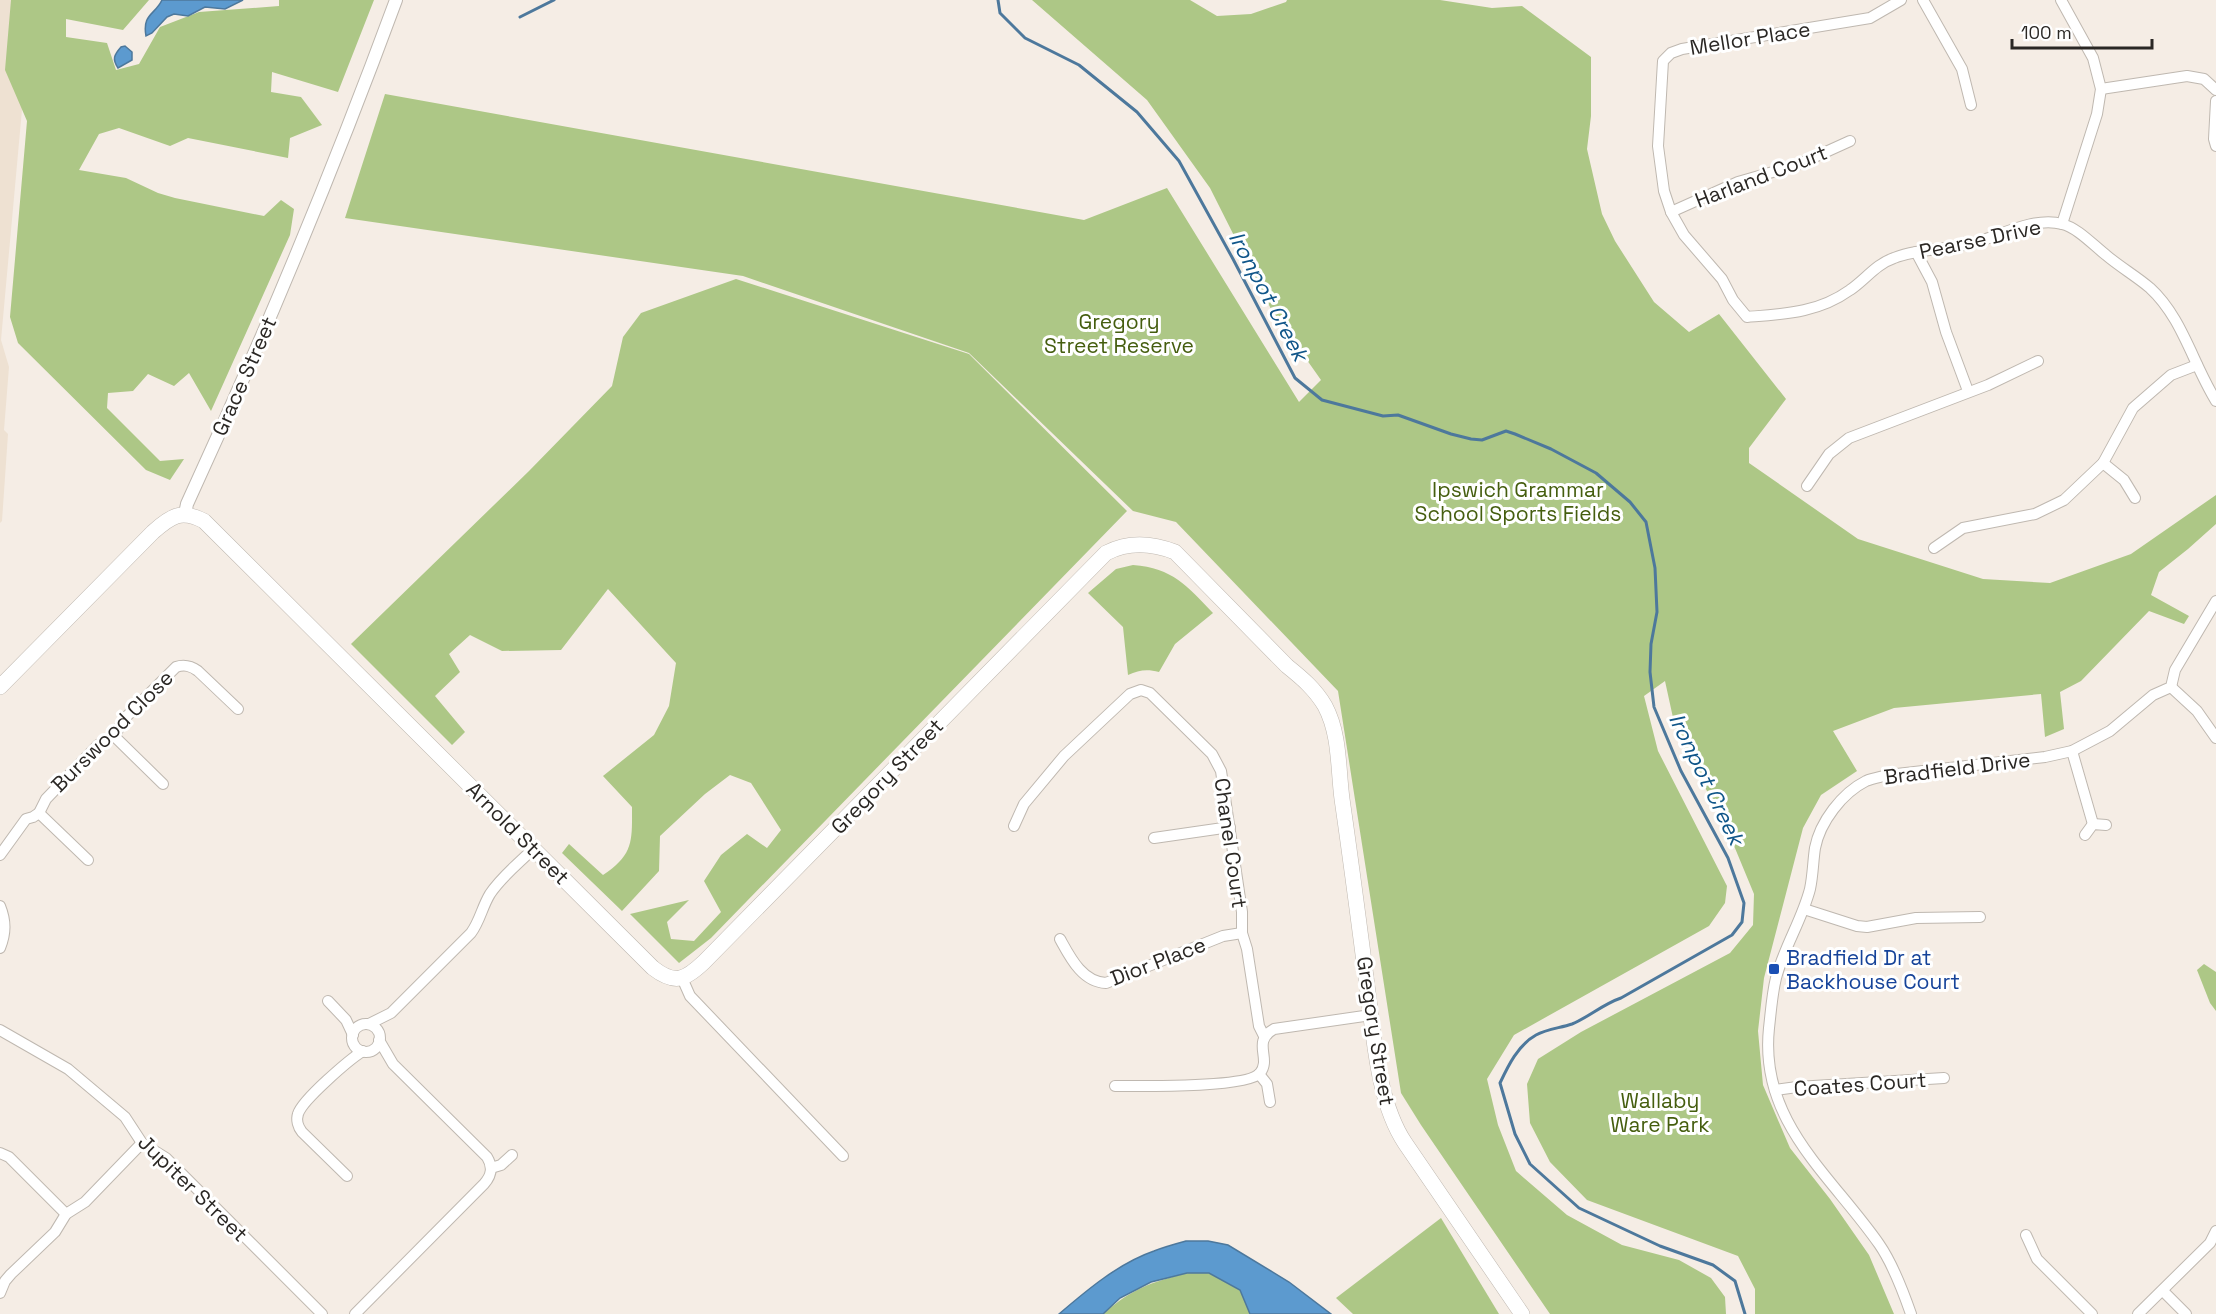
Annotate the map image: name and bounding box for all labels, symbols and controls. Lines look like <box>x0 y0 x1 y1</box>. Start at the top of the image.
scale bar <box>2012 12 2152 50</box>
street label: Mellor Place <box>1688 15 1812 61</box>
text: 100 m <box>2021 21 2072 44</box>
street label: Harland Court <box>1691 138 1831 214</box>
street label: Pearse Drive <box>1917 213 2043 265</box>
water label: Ironpot Creek <box>1223 226 1316 368</box>
park label: Gregory Street Reserve <box>1044 308 1194 359</box>
street label: Grace Street <box>206 312 282 440</box>
park label: Ipswich Grammar School Sports Fields <box>1415 476 1621 527</box>
street label: Burswood Close <box>45 664 179 798</box>
water label: Ironpot Creek <box>1663 708 1752 852</box>
street label: Gregory Street <box>825 712 949 840</box>
street label: Bradfield Drive <box>1882 746 2032 790</box>
street label: Arnold Street <box>461 776 575 890</box>
street label: Chanel Court <box>1209 776 1253 910</box>
street label: Dior Place <box>1107 930 1209 992</box>
place label: Bradfield Dr at Backhouse Court <box>1786 944 1960 995</box>
street label: Gregory Street <box>1351 954 1401 1108</box>
marker: Bradfield Dr at Backhouse Court <box>1767 962 1781 976</box>
street label: Coates Court <box>1793 1066 1927 1102</box>
park label: Wallaby Ware Park <box>1610 1087 1710 1138</box>
street label: Jupiter Street <box>132 1129 254 1247</box>

